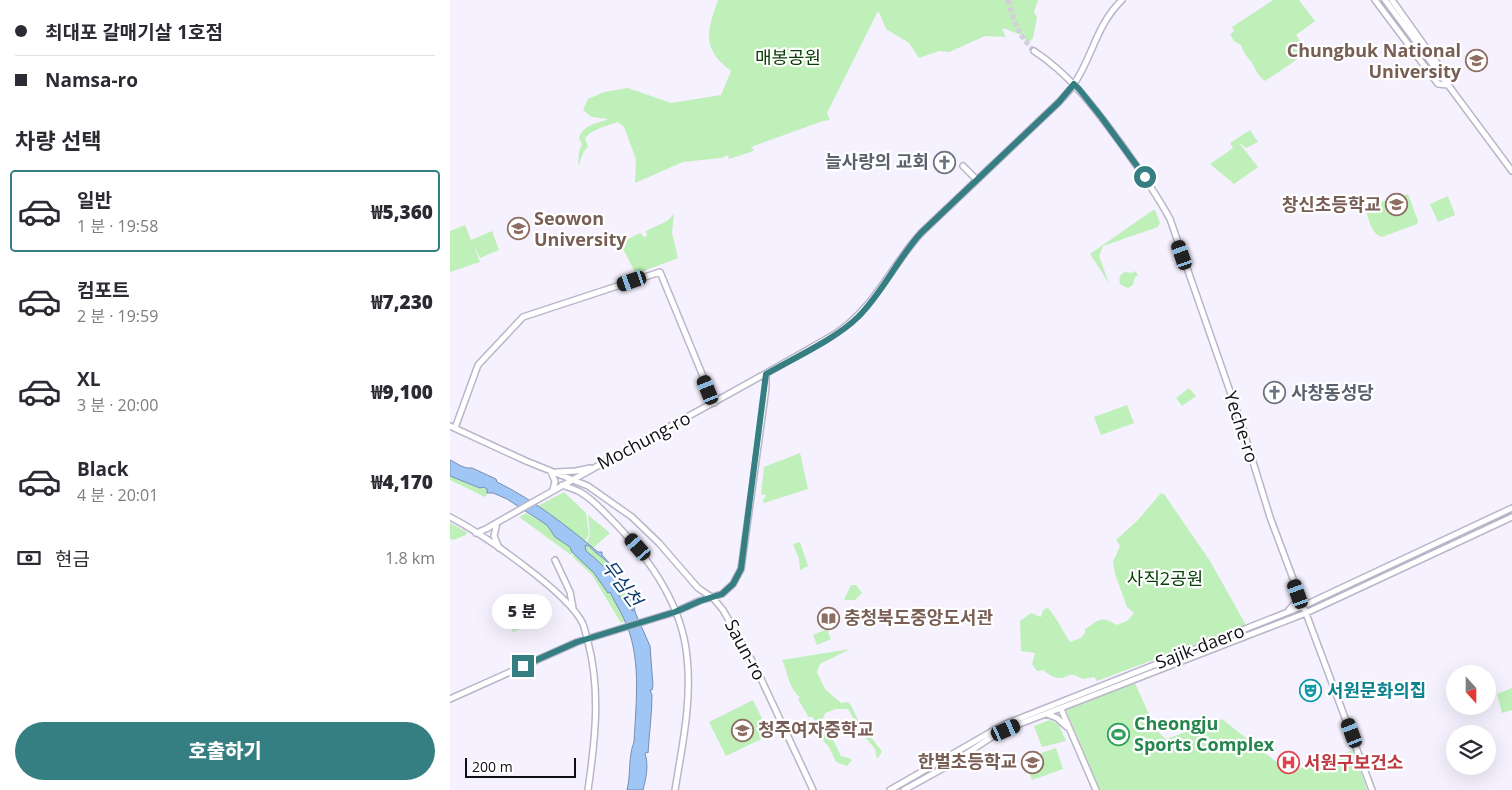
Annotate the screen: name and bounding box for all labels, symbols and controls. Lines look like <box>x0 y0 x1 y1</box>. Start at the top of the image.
text: 최대포 갈매기살 1호점 <box>45 19 223 45</box>
place label: Chungbuk National University <box>1287 38 1462 83</box>
park label: 매봉공원 <box>755 45 821 69</box>
school or university icon: Chungbuk National University <box>1465 49 1489 73</box>
text: Namsa-ro <box>45 67 138 93</box>
text: 차량 선택 <box>15 125 102 155</box>
place label: 늘사랑의 교회 <box>825 149 929 173</box>
church icon: 늘사랑의 교회 <box>933 150 957 174</box>
route start <box>1134 166 1156 188</box>
text: 일반 <box>77 187 112 213</box>
icon: car <box>17 189 62 234</box>
place label: 창신초등학교 <box>1282 192 1381 216</box>
school or university icon: 창신초등학교 <box>1385 193 1409 217</box>
text: ₩5,360 <box>371 199 433 225</box>
place label: Seowon University <box>534 206 627 251</box>
text: 1 분 · 19:58 <box>77 215 158 237</box>
school or university icon: Seowon University <box>506 217 530 241</box>
car <box>1170 238 1193 272</box>
car <box>615 269 648 293</box>
text: 컴포트 <box>77 277 129 303</box>
icon: car <box>17 279 62 324</box>
text: ₩7,230 <box>371 289 433 315</box>
text: 2 분 · 19:59 <box>77 305 158 327</box>
text: XL <box>77 366 100 392</box>
icon: car <box>17 369 62 414</box>
car <box>695 373 720 407</box>
text: ₩9,100 <box>371 379 433 405</box>
place label: 사창동성당 <box>1291 380 1374 404</box>
church icon: 사창동성당 <box>1263 381 1287 405</box>
street label: Yeche-ro <box>1219 388 1265 466</box>
text: 3 분 · 20:00 <box>77 394 158 416</box>
street label: Mochung-ro <box>593 405 694 475</box>
text: Black <box>77 456 129 482</box>
icon: car <box>17 459 62 504</box>
text: ₩4,170 <box>371 469 433 495</box>
text: 4 분 · 20:01 <box>77 484 158 506</box>
car <box>622 531 653 563</box>
icon: cash <box>15 544 43 572</box>
text: 현금 <box>55 546 90 572</box>
text: 1.8 km <box>385 547 435 569</box>
water label: 무심천 <box>596 554 649 613</box>
park label: 사직2공원 <box>1127 566 1203 590</box>
car <box>1285 577 1310 611</box>
callout: 5 분 <box>493 594 553 628</box>
text: 5 분 <box>508 600 536 622</box>
place label: 충청북도중앙도서관 <box>844 605 993 629</box>
library icon: 충청북도중앙도서관 <box>816 606 840 630</box>
street label: Saun-ro <box>720 615 772 684</box>
street label: Sajik-daero <box>1152 618 1248 674</box>
route end <box>512 655 534 677</box>
north arrow <box>1446 665 1496 715</box>
map controls <box>1446 665 1496 775</box>
place label: 서원문화의집 <box>1327 678 1426 702</box>
theatre icon: 서원문화의집 <box>1299 679 1323 703</box>
place label: Cheongju Sports Complex <box>1134 711 1275 756</box>
car <box>1339 716 1364 750</box>
place label: 청주여자중학교 <box>758 717 874 741</box>
car <box>989 717 1022 743</box>
school or university icon: 청주여자중학교 <box>730 718 754 742</box>
button: 호출하기 <box>15 722 435 780</box>
sports icon: Cheongju Sports Complex <box>1106 722 1130 746</box>
button: layers <box>1446 725 1496 775</box>
place label: 한벌초등학교 <box>918 749 1017 773</box>
school or university icon: 한벌초등학교 <box>1021 750 1045 774</box>
place label: 서원구보건소 <box>1304 750 1403 774</box>
hospital icon: 서원구보건소 <box>1276 751 1300 775</box>
scale bar <box>465 755 576 778</box>
text: 200 m <box>472 757 513 776</box>

